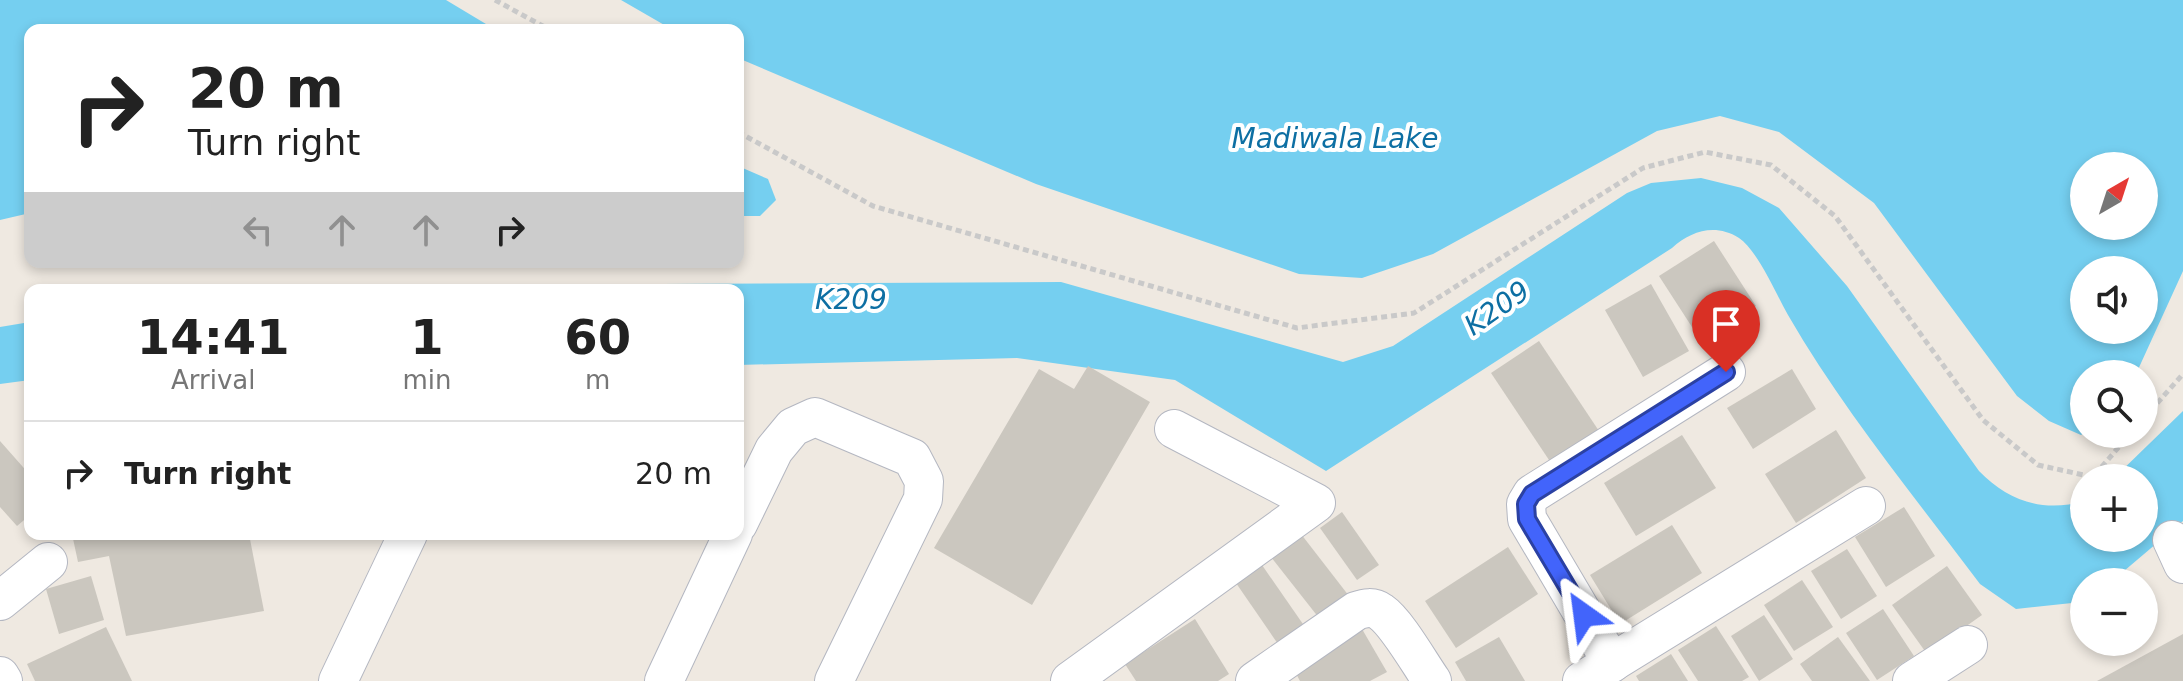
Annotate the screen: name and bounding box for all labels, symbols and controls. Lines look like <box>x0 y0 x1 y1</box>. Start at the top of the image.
text: 20 m <box>188 55 344 120</box>
icon: right <box>56 56 160 160</box>
text: Turn right <box>188 122 360 163</box>
water label: Madiwala Lake <box>1232 122 1438 155</box>
north arrow <box>2070 152 2158 240</box>
map controls <box>2070 152 2158 656</box>
icon: left <box>236 208 280 252</box>
icon: ahead <box>320 208 364 252</box>
icon: ahead <box>404 208 448 252</box>
icon: right <box>488 208 532 252</box>
button: sound <box>2070 256 2158 344</box>
water label: K209 <box>1458 274 1536 342</box>
water label: K209 <box>815 283 887 316</box>
pin <box>1692 290 1760 372</box>
icon: arrive <box>1704 302 1748 346</box>
text: 14:41 <box>137 309 290 365</box>
text: 1 <box>410 309 444 365</box>
text: 60 <box>564 309 631 365</box>
button: search <box>2070 360 2158 448</box>
text: Arrival <box>171 365 255 395</box>
text: min <box>402 365 452 395</box>
text: m <box>585 365 610 395</box>
icon: right <box>56 451 100 495</box>
text: Turn right <box>124 456 291 491</box>
text: 20 m <box>635 456 712 491</box>
button: + <box>2070 464 2158 552</box>
button: − <box>2070 568 2158 656</box>
position arrow <box>1542 573 1626 657</box>

